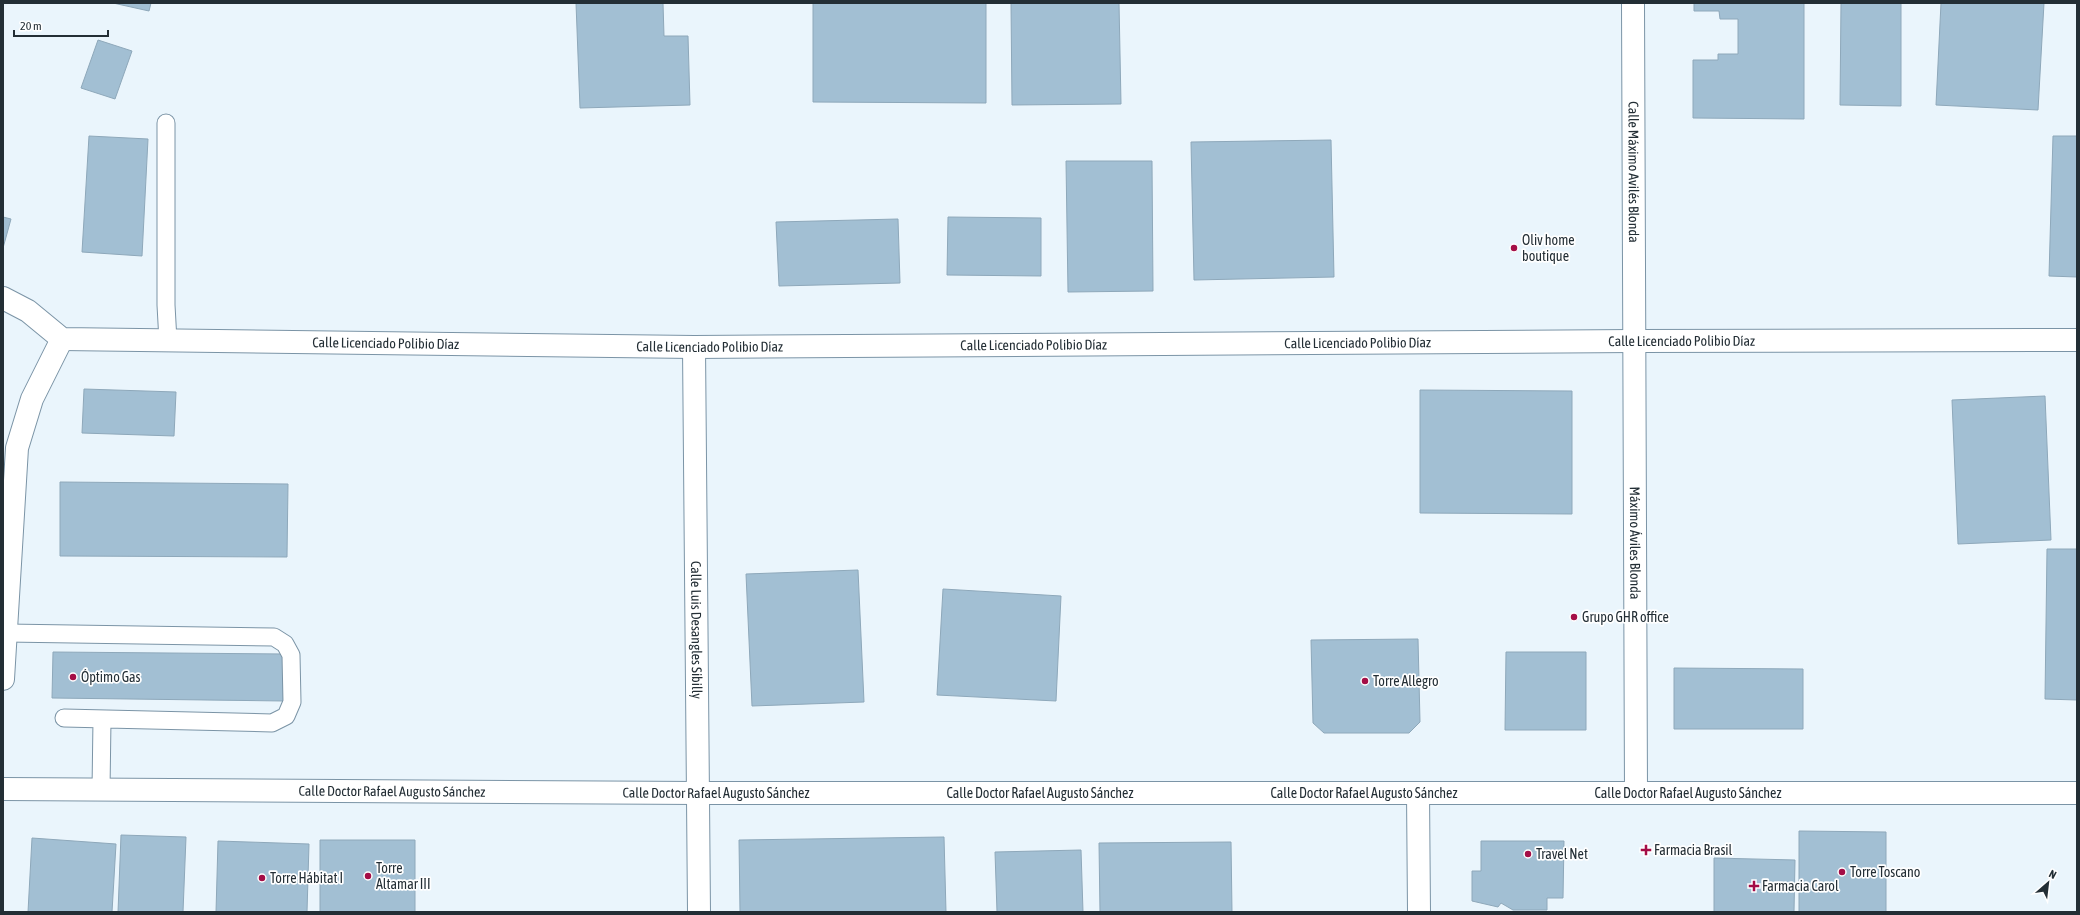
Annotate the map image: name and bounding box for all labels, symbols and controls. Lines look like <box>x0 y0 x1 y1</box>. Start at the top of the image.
scale bar <box>14 12 108 38</box>
text: 20 m <box>20 19 42 33</box>
street label: Calle Máximo Avilés Blonda <box>1625 101 1642 243</box>
place label: Oliv home boutique <box>1522 232 1575 264</box>
marker: Oliv home boutique <box>1509 243 1519 253</box>
street label: Calle Licenciado Polibio Díaz <box>1608 333 1755 349</box>
street label: Calle Licenciado Polibio Díaz <box>312 334 459 352</box>
street label: Calle Licenciado Polibio Díaz <box>1284 334 1431 351</box>
street label: Calle Licenciado Polibio Díaz <box>960 336 1107 353</box>
street label: Calle Licenciado Polibio Díaz <box>636 338 783 355</box>
street label: Máximo Áviles Blonda <box>1627 487 1643 599</box>
street label: Calle Luis Desangles Sibilly <box>688 561 705 699</box>
place label: Grupo GHR office <box>1582 609 1669 625</box>
marker: Grupo GHR office <box>1569 612 1579 622</box>
place label: Óptimo Gas <box>81 669 141 685</box>
marker: Óptimo Gas <box>68 672 78 682</box>
place label: Torre Allegro <box>1373 673 1439 689</box>
marker: Torre Allegro <box>1360 676 1370 686</box>
street label: Calle Doctor Rafael Augusto Sánchez <box>298 783 485 800</box>
street label: Calle Doctor Rafael Augusto Sánchez <box>622 785 809 801</box>
street label: Calle Doctor Rafael Augusto Sánchez <box>947 785 1133 801</box>
street label: Calle Doctor Rafael Augusto Sánchez <box>1271 785 1457 801</box>
street label: Calle Doctor Rafael Augusto Sánchez <box>1595 785 1781 801</box>
place label: Farmacia Brasil <box>1654 842 1733 858</box>
marker: Farmacia Brasil <box>1641 845 1651 855</box>
place label: Travel Net <box>1536 846 1588 862</box>
marker: Travel Net <box>1523 849 1533 859</box>
place label: Torre Altamar III <box>376 860 430 892</box>
north arrow <box>2028 863 2068 903</box>
place label: Torre Toscano <box>1850 864 1920 880</box>
marker: Torre Toscano <box>1837 867 1847 877</box>
text: N <box>2047 867 2058 881</box>
place label: Torre Hábitat I <box>270 870 343 886</box>
marker: Torre Altamar III <box>363 871 373 881</box>
marker: Torre Hábitat I <box>257 873 267 883</box>
place label: Farmacia Carol <box>1762 878 1839 894</box>
marker: Farmacia Carol <box>1749 881 1759 891</box>

